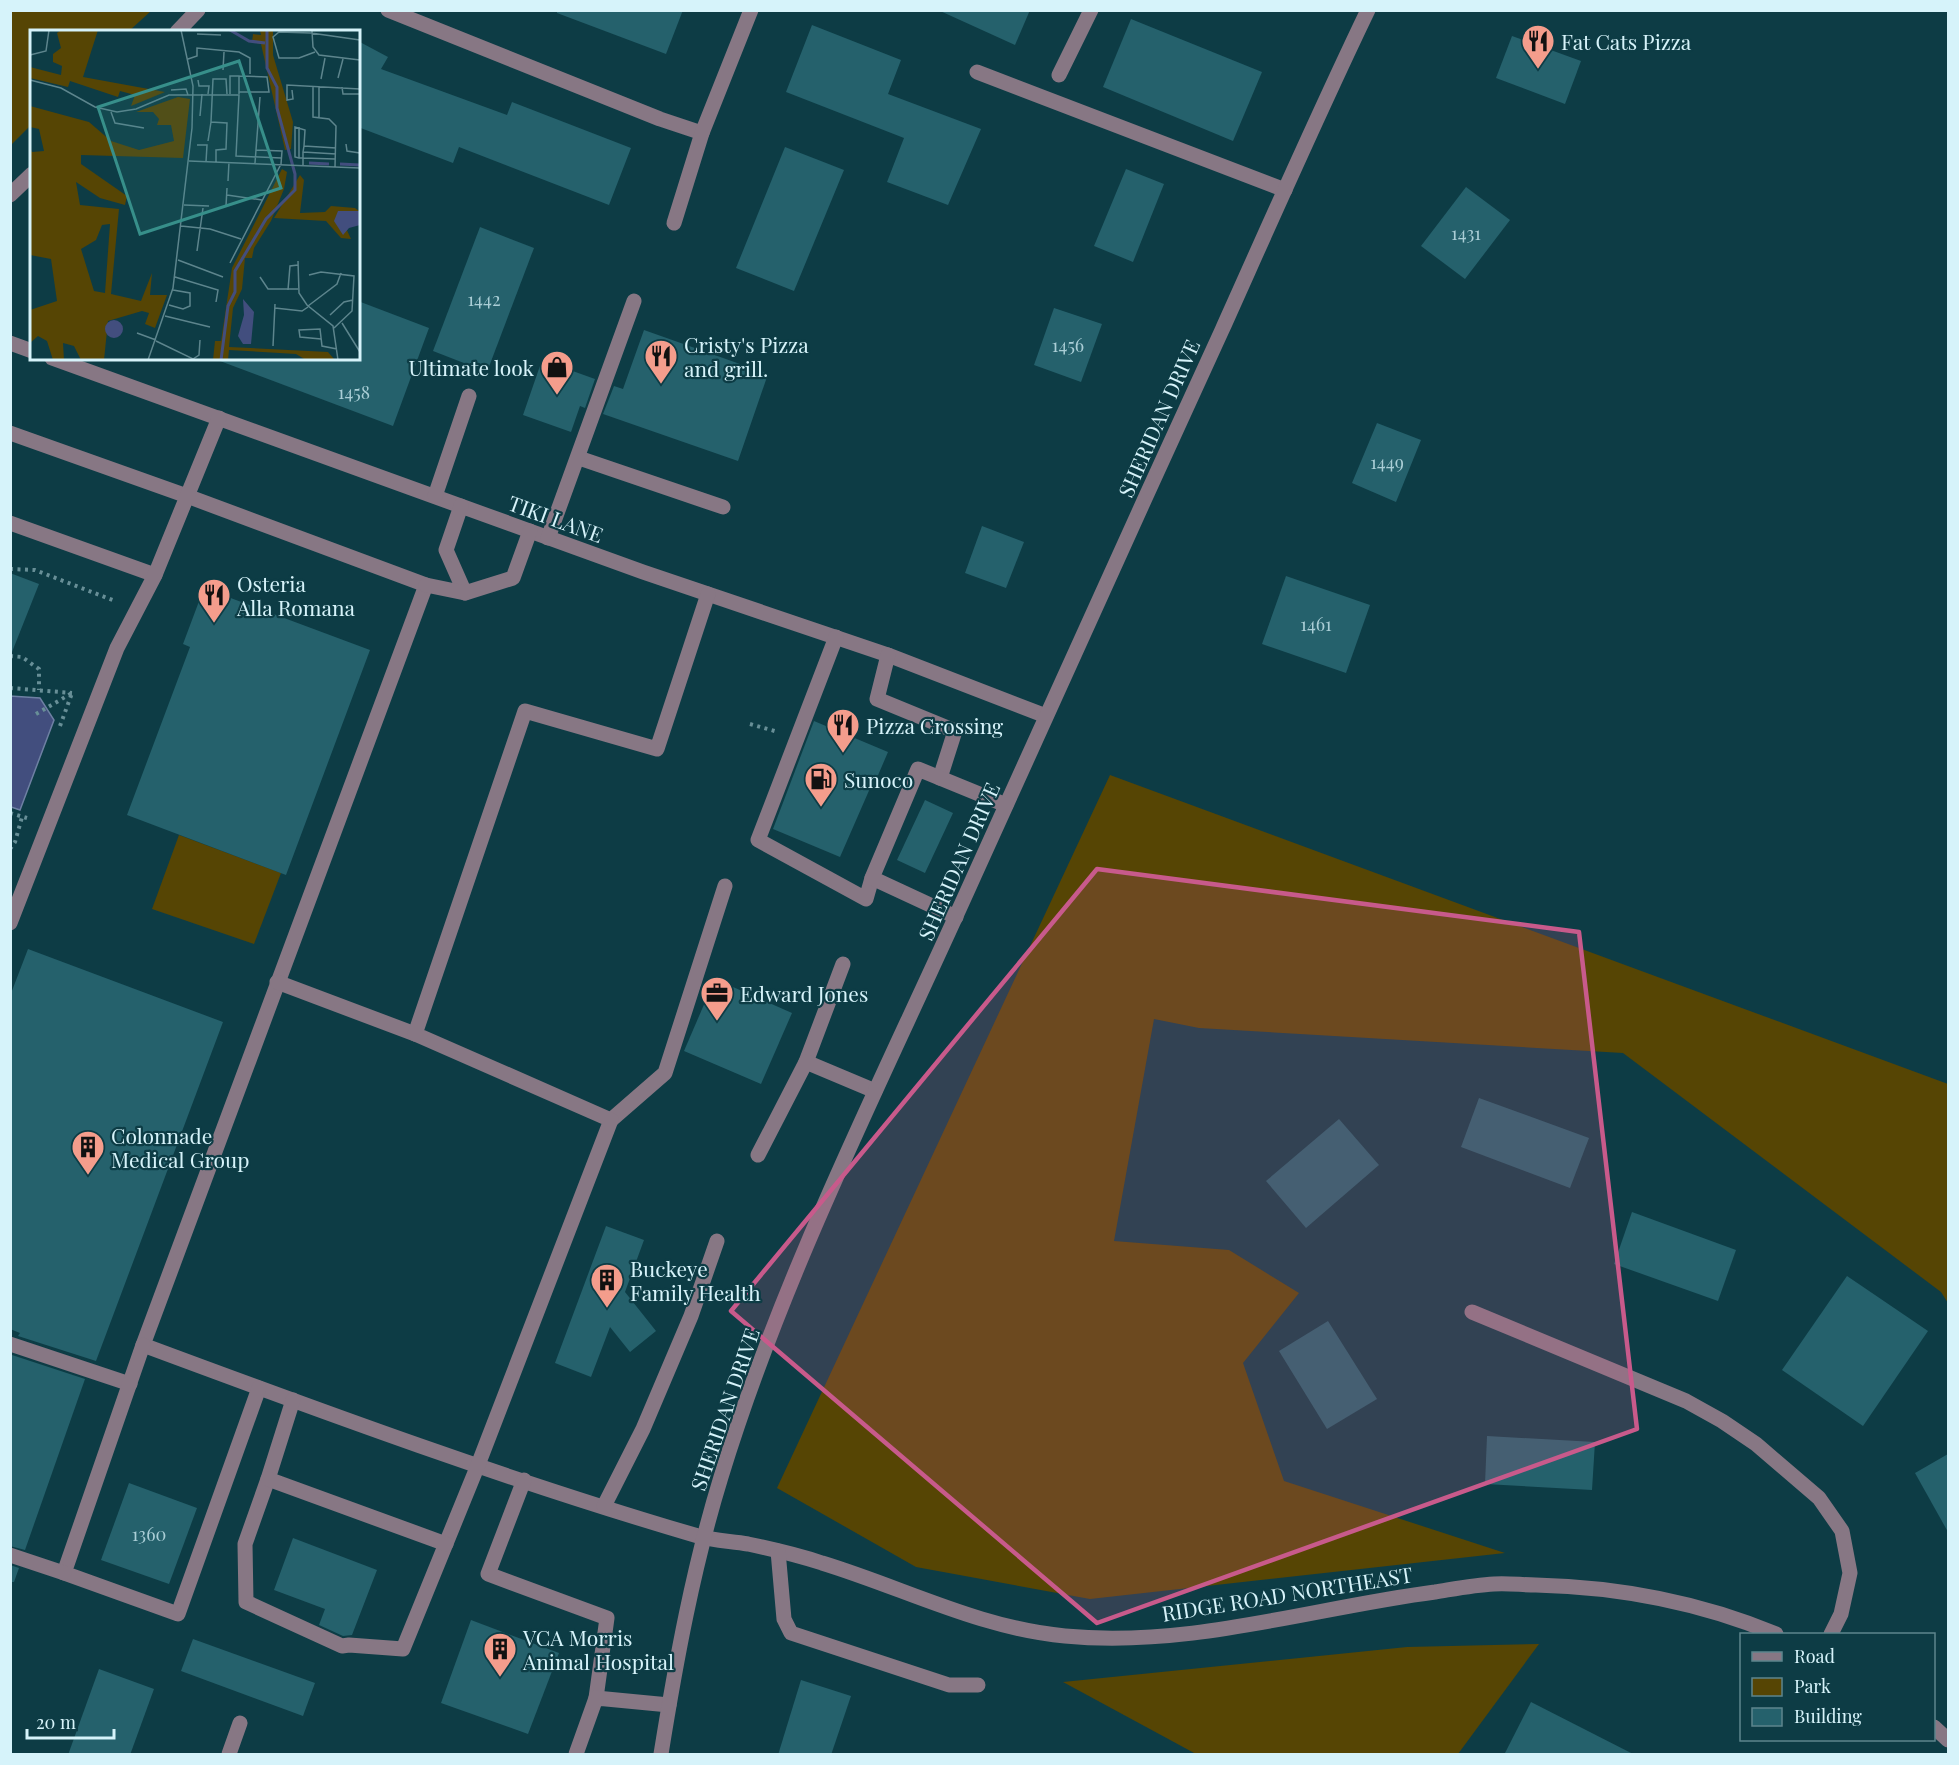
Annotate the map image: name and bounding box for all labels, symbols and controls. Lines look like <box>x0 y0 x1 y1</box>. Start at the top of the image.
restaurant icon: Fat Cats Pizza <box>1520 23 1556 70</box>
place label: Fat Cats Pizza <box>1561 27 1692 55</box>
inset map <box>30 30 360 360</box>
house number: 1431 <box>1451 221 1481 245</box>
house number: 1442 <box>467 287 501 311</box>
place label: Cristy's Pizza and grill. <box>684 330 809 382</box>
house number: 1456 <box>1052 333 1084 357</box>
street label: SHERIDAN DRIVE <box>1111 335 1205 501</box>
restaurant icon: Cristy's Pizza and grill. <box>643 338 679 385</box>
shop icon: Ultimate look <box>539 349 575 396</box>
place label: Ultimate look <box>408 353 534 381</box>
house number: 1458 <box>338 380 370 404</box>
house number: 1449 <box>1370 450 1404 474</box>
street label: TIKI LANE <box>505 488 607 548</box>
place label: Osteria Alla Romana <box>236 569 355 621</box>
restaurant icon: Osteria Alla Romana <box>196 577 232 624</box>
house number: 1461 <box>1300 612 1332 636</box>
restaurant icon: Pizza Crossing <box>825 707 861 754</box>
place label: Pizza Crossing <box>866 711 1003 739</box>
fuel station icon: Sunoco <box>803 761 839 808</box>
place label: Sunoco <box>844 765 913 793</box>
street label: SHERIDAN DRIVE <box>911 778 1005 944</box>
office icon: Edward Jones <box>699 975 735 1022</box>
place label: Edward Jones <box>740 979 868 1007</box>
place label: Colonnade Medical Group <box>111 1121 249 1173</box>
building icon: Colonnade Medical Group <box>70 1129 106 1176</box>
place label: Buckeye Family Health <box>630 1254 761 1306</box>
building icon: Buckeye Family Health <box>589 1262 625 1309</box>
street label: SHERIDAN DRIVE <box>683 1324 765 1494</box>
house number: 1360 <box>132 1522 166 1546</box>
street label: RIDGE ROAD NORTHEAST <box>1160 1559 1414 1627</box>
place label: VCA Morris Animal Hospital <box>522 1623 674 1675</box>
building icon: VCA Morris Animal Hospital <box>482 1631 518 1678</box>
legend <box>1740 1633 1935 1741</box>
text: Road <box>1794 1644 1835 1668</box>
text: Park <box>1794 1674 1831 1698</box>
scale bar <box>27 1702 114 1740</box>
text: Building <box>1794 1704 1862 1728</box>
text: 20 m <box>36 1710 76 1734</box>

